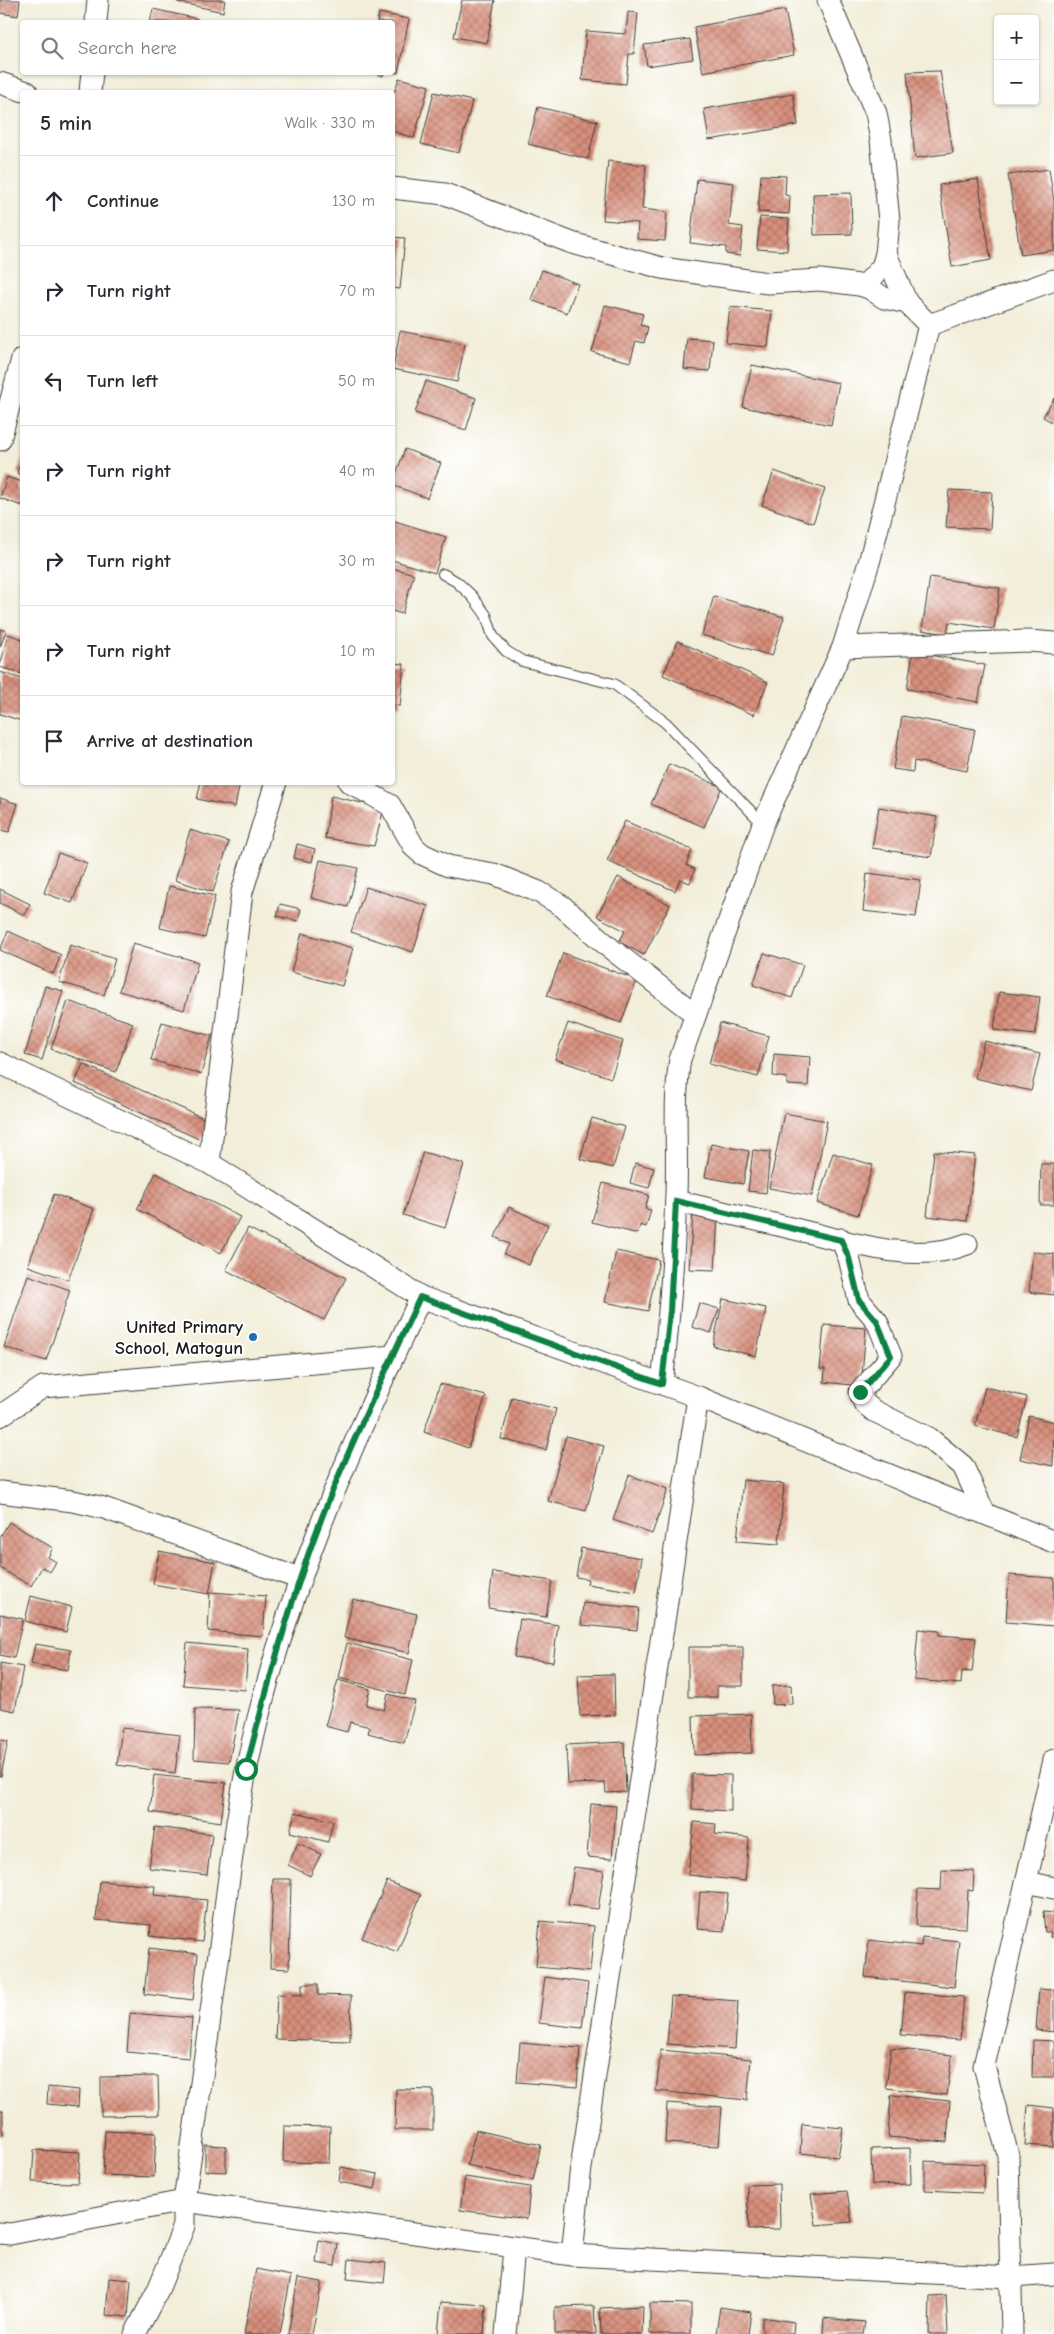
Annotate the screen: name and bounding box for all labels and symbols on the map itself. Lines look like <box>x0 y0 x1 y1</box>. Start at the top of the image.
place label: United Primary School, Matogun <box>115 1317 244 1359</box>
marker: United Primary School, Matogun <box>247 1331 259 1343</box>
route end <box>849 1381 872 1404</box>
route start <box>235 1758 258 1781</box>

